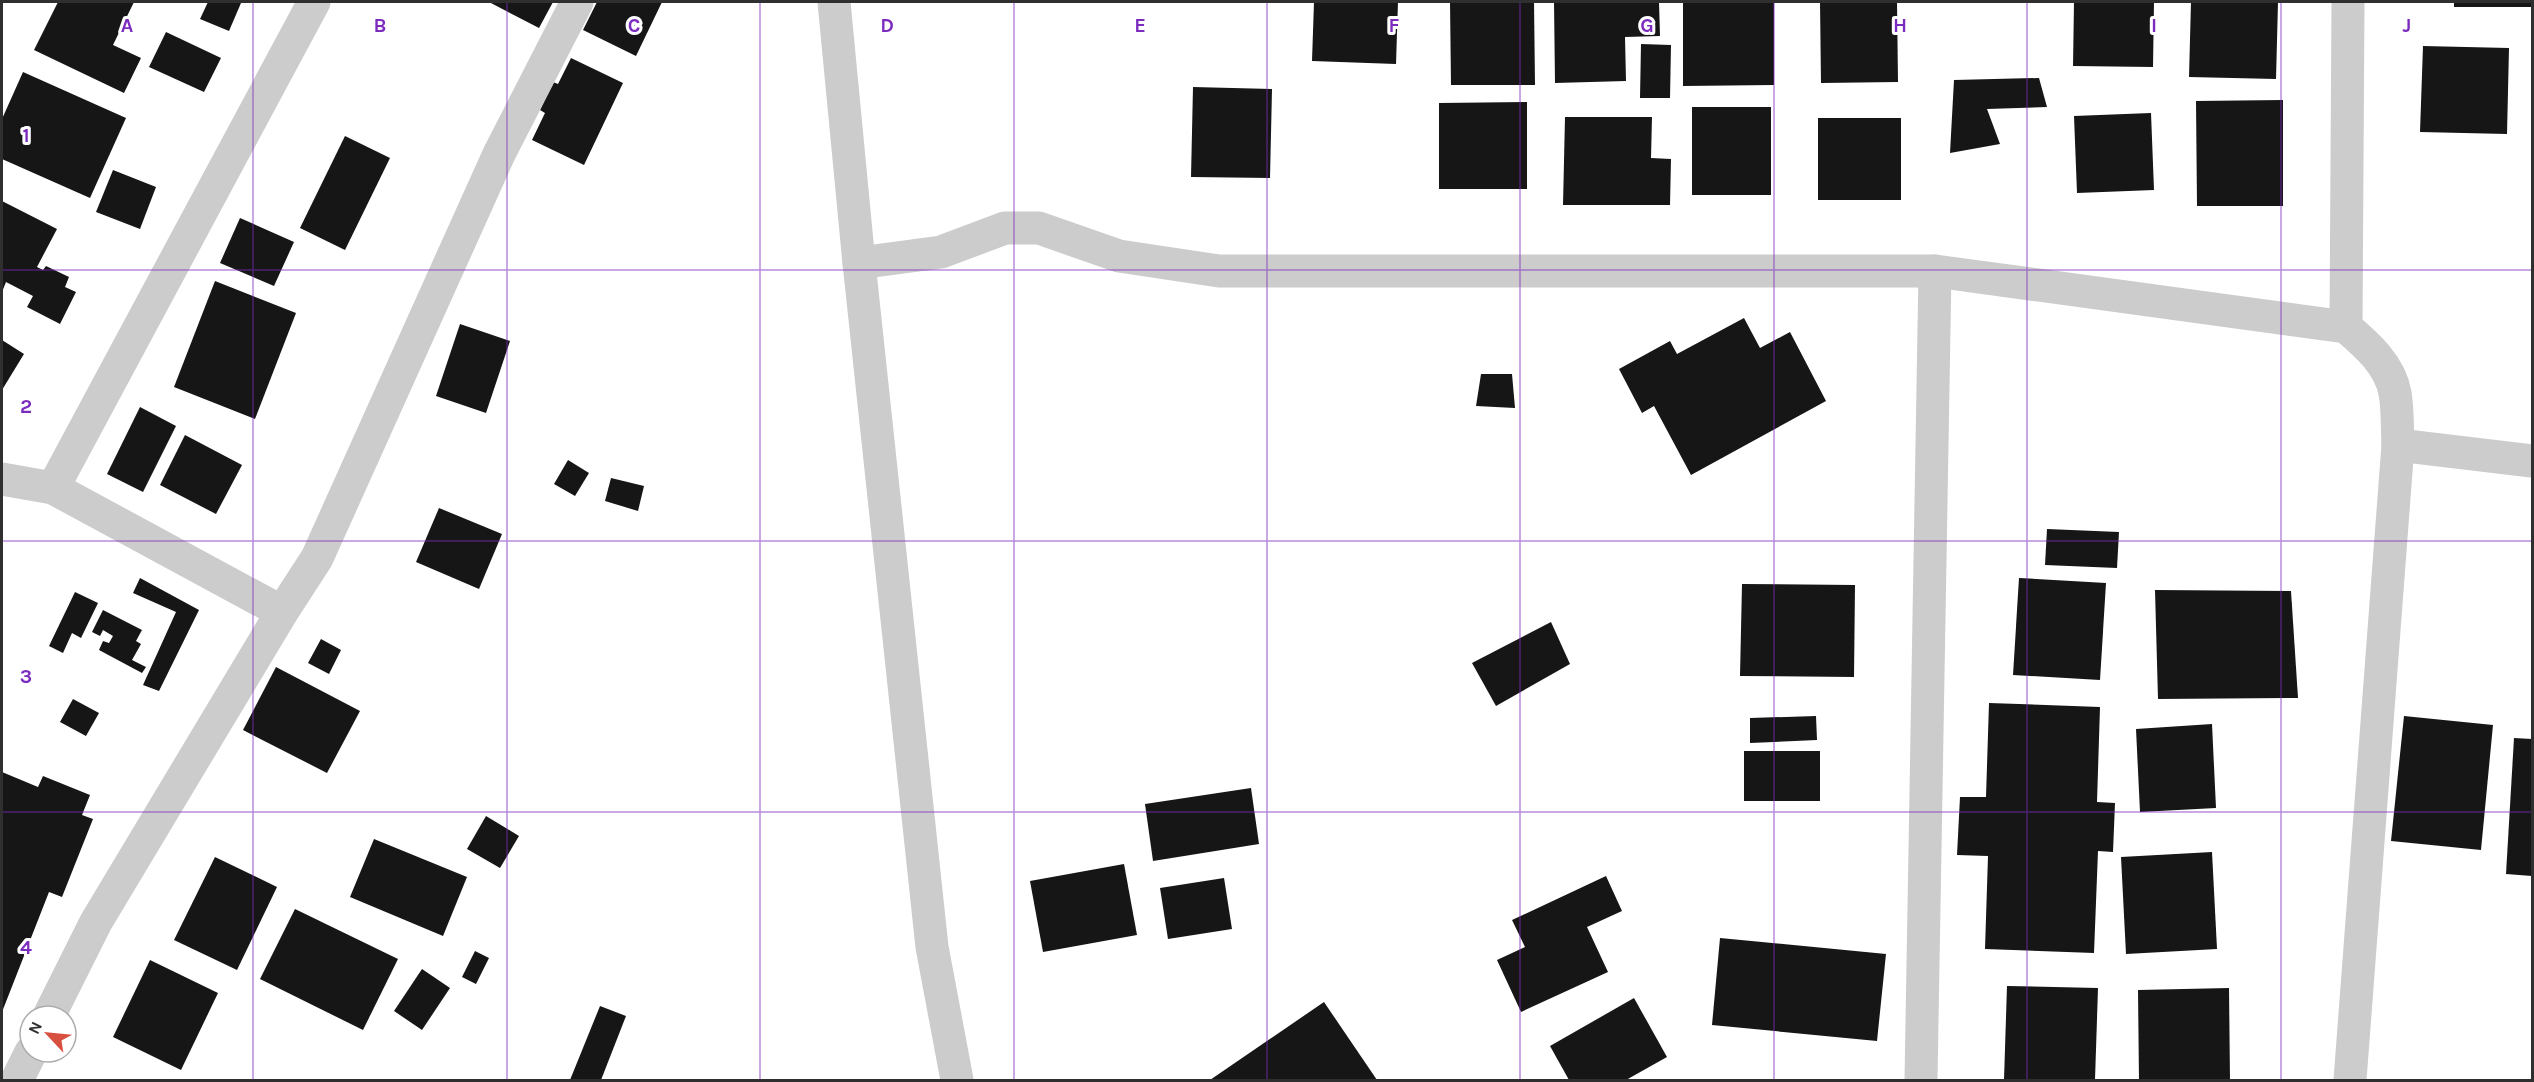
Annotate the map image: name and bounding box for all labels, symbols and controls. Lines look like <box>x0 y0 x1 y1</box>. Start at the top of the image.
text: A <box>121 14 134 37</box>
text: B <box>374 14 386 37</box>
text: C <box>628 14 640 37</box>
text: D <box>880 14 894 37</box>
text: E <box>1134 14 1146 37</box>
text: F <box>1389 14 1400 37</box>
text: G <box>1640 14 1654 37</box>
text: H <box>1893 14 1907 37</box>
text: I <box>2151 14 2157 37</box>
text: J <box>2403 14 2411 37</box>
text: 1 <box>22 124 30 147</box>
text: 2 <box>20 395 32 418</box>
text: 3 <box>20 665 32 688</box>
text: 4 <box>20 936 32 959</box>
north arrow <box>18 1004 78 1064</box>
text: N <box>24 1018 46 1037</box>

